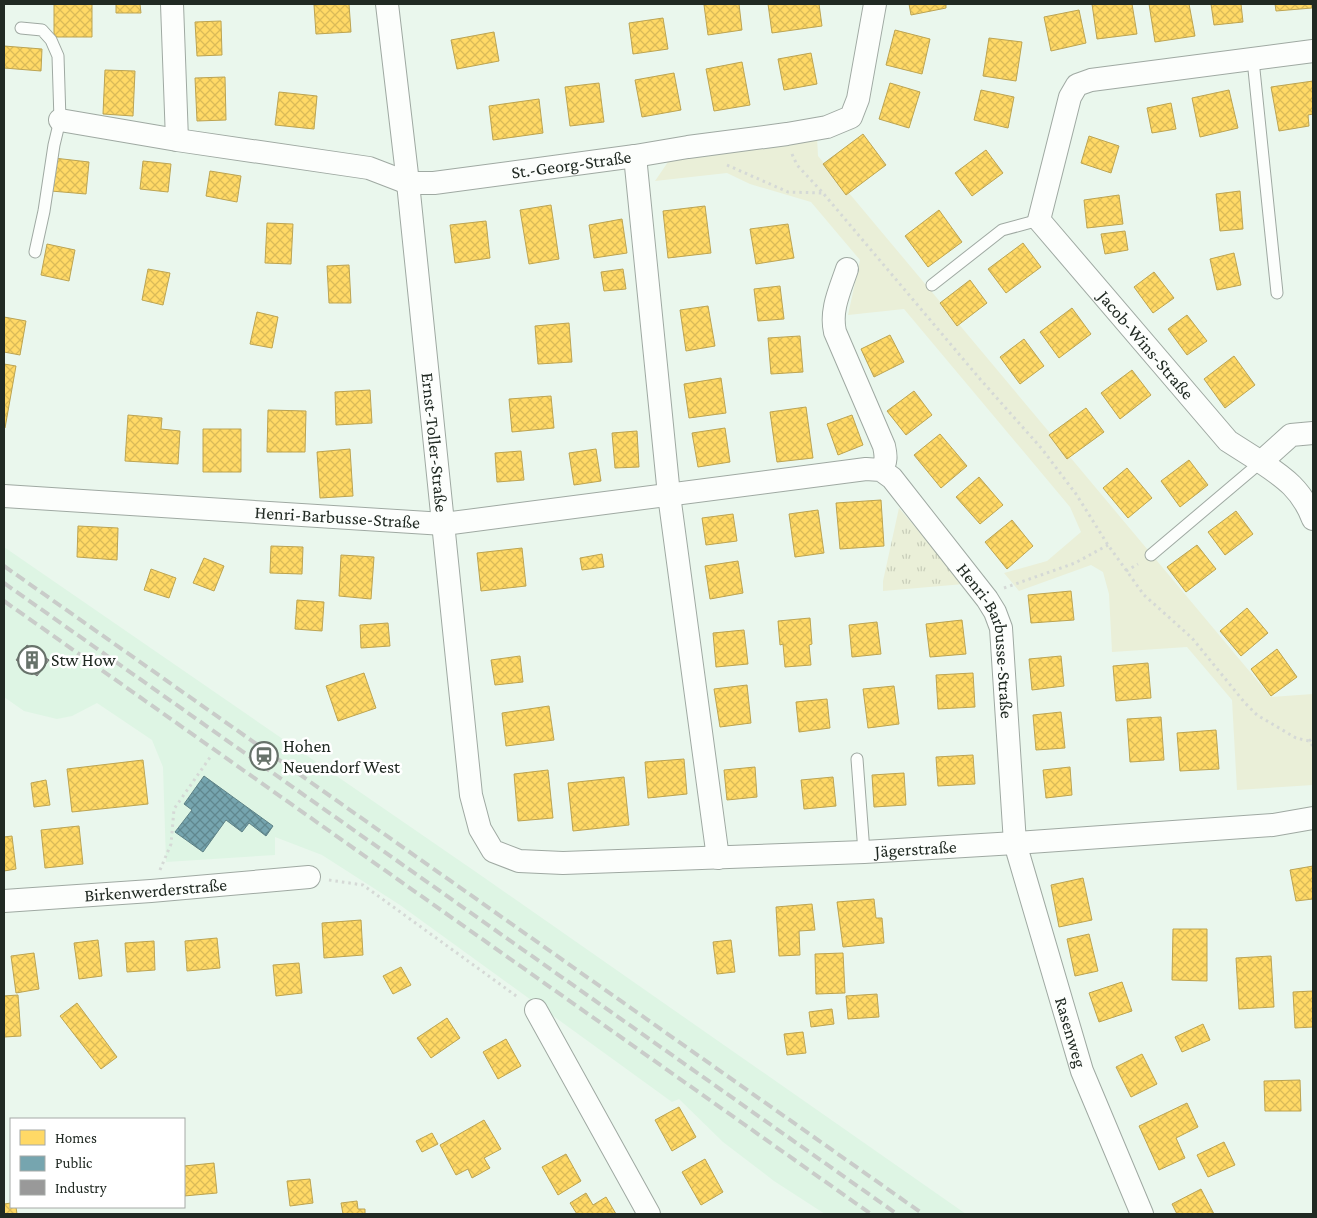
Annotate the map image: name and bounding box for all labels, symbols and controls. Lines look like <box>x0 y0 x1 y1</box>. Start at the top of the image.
street label: St.-Georg-Straße <box>510 147 633 183</box>
street label: Jacob-Wins-Straße <box>1093 285 1198 404</box>
street label: Ernst-Toller-Straße <box>418 372 452 513</box>
street label: Henri-Barbusse-Straße <box>254 502 421 532</box>
street label: Henri-Barbusse-Straße <box>953 559 1017 719</box>
building icon: Stw How <box>17 645 47 675</box>
place label: Stw How <box>51 650 117 670</box>
place label: Hohen Neuendorf West <box>283 736 401 777</box>
station icon: Hohen Neuendorf West <box>249 741 279 771</box>
street label: Jägerstraße <box>872 837 957 861</box>
street label: Birkenwerderstraße <box>84 874 228 906</box>
street label: Rasenweg <box>1051 995 1091 1070</box>
legend <box>10 1118 185 1208</box>
text: Homes <box>55 1130 97 1146</box>
text: Public <box>55 1155 93 1171</box>
text: Industry <box>55 1180 107 1197</box>

